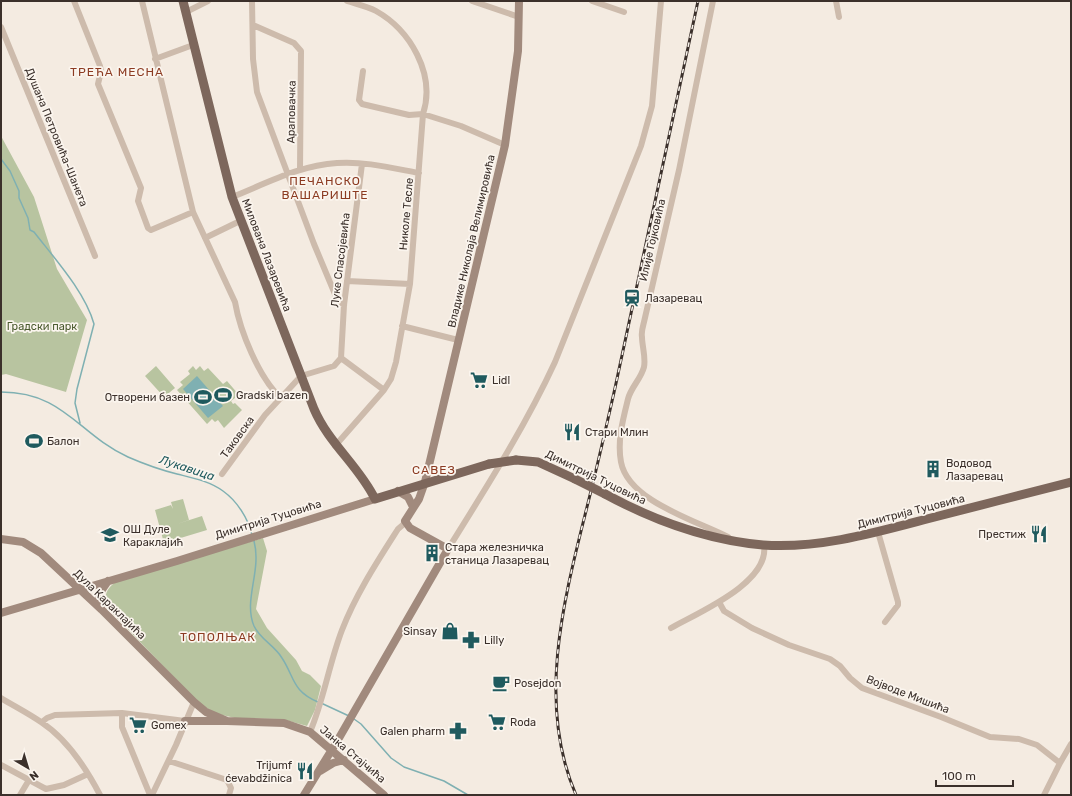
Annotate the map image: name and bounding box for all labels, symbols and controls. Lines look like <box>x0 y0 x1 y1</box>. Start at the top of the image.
district label: ТРЕЋА МЕСНА <box>70 65 164 79</box>
street label: Душана Петровића-Шанета <box>23 66 90 209</box>
street label: Араповачка <box>284 80 299 144</box>
street label: Владике Николаја Велимировића <box>445 153 498 329</box>
district label: ПЕЧАНСКО ВАШАРИШТЕ <box>282 174 368 202</box>
street label: Николе Тесле <box>397 177 416 251</box>
street label: Милована Лазаревића <box>239 197 294 313</box>
street label: Илије Гојковића <box>637 198 668 283</box>
street label: Луке Спасојевића <box>328 212 353 308</box>
station icon: Лазаревац <box>622 288 642 308</box>
place label: Лазаревац <box>645 292 702 305</box>
park label: Градски парк <box>7 320 77 333</box>
supermarket icon: Lidl <box>469 370 489 390</box>
place label: Lidl <box>492 374 510 387</box>
sports icon: Gradski bazen <box>213 385 233 405</box>
sports icon: Отворени базен <box>193 387 213 407</box>
place label: Gradski bazen <box>236 389 308 402</box>
place label: Отворени базен <box>105 391 190 404</box>
street label: Таковска <box>218 414 257 461</box>
restaurant icon: Стари Млин <box>562 422 582 442</box>
place label: Стари Млин <box>585 426 649 439</box>
sports icon: Балон <box>24 431 44 451</box>
place label: Балон <box>47 435 80 448</box>
street label: Димитрија Туцовића <box>543 447 648 507</box>
water label: Лукавица <box>157 452 216 483</box>
place label: Водовод Лазаревац <box>946 457 1003 483</box>
building icon: Водовод Лазаревац <box>923 459 943 479</box>
district label: САВЕЗ <box>412 463 456 477</box>
street label: Димитрија Туцовића <box>856 492 966 531</box>
street label: Димитрија Туцовића <box>213 497 323 542</box>
place label: ОШ Дуле Караклајић <box>123 523 183 549</box>
restaurant icon: Престиж <box>1029 524 1049 544</box>
school or university icon: ОШ Дуле Караклајић <box>100 525 120 545</box>
place label: Престиж <box>978 528 1026 541</box>
place label: Стара железничка станица Лазаревац <box>445 541 549 567</box>
building icon: Стара железничка станица Лазаревац <box>422 543 442 563</box>
street label: Дула Караклајића <box>71 567 148 642</box>
shop icon: Sinsay <box>440 621 460 641</box>
place label: Sinsay <box>403 625 437 638</box>
district label: ТОПОЛЊАК <box>180 630 256 644</box>
pharmacy icon: Lilly <box>461 630 481 650</box>
place label: Lilly <box>484 634 504 647</box>
cafe icon: Posejdon <box>491 673 511 693</box>
street label: Војводе Мишића <box>864 673 951 716</box>
place label: Posejdon <box>514 677 561 690</box>
supermarket icon: Roda <box>487 712 507 732</box>
supermarket icon: Gomex <box>128 715 148 735</box>
place label: Roda <box>510 716 536 729</box>
place label: Gomex <box>151 719 187 732</box>
pharmacy icon: Galen pharm <box>448 721 468 741</box>
street label: Јанка Стајчића <box>317 723 388 786</box>
place label: Galen pharm <box>380 725 445 738</box>
north arrow <box>8 748 48 788</box>
place label: Trijumf ćevabdžinica <box>225 759 293 785</box>
restaurant icon: Trijumf ćevabdžinica <box>295 761 315 781</box>
scale bar <box>936 762 1013 788</box>
text: N <box>27 768 41 783</box>
text: 100 m <box>942 769 976 783</box>

